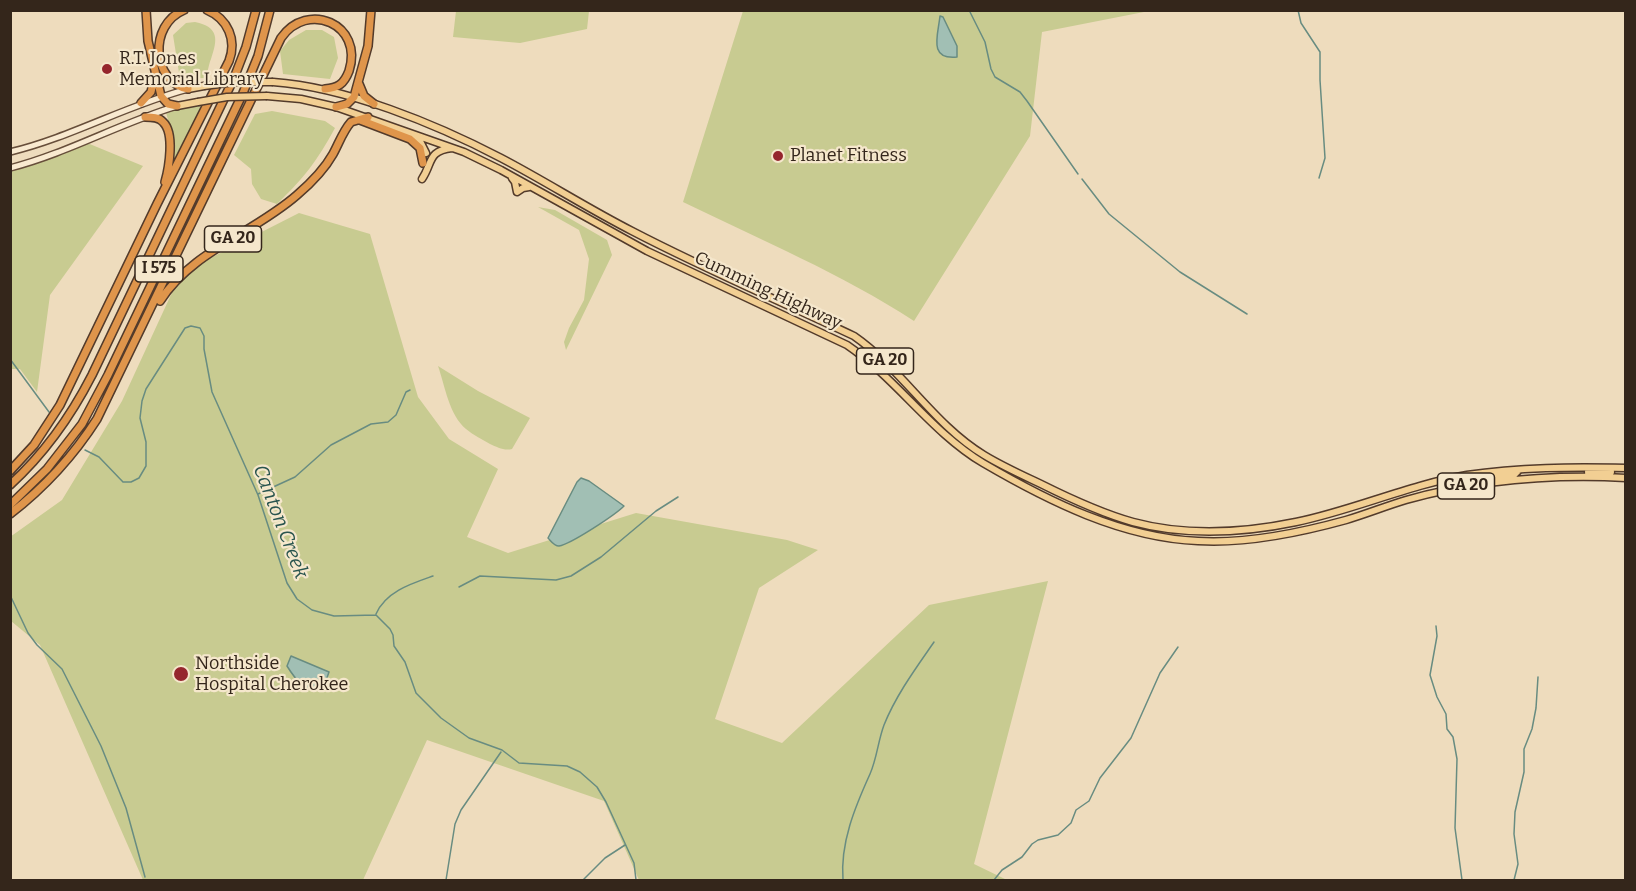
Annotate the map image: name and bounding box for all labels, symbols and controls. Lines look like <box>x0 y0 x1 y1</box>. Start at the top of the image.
place label: R.T. Jones Memorial Library <box>119 48 264 90</box>
marker: R.T. Jones Memorial Library <box>100 62 114 76</box>
place label: Planet Fitness <box>790 145 907 167</box>
marker: Planet Fitness <box>771 149 785 163</box>
road number: GA 20 <box>204 226 262 252</box>
street label: Cumming Highway <box>691 247 845 335</box>
road number: I 575 <box>135 256 183 282</box>
road number: GA 20 <box>856 348 914 374</box>
water label: Canton Creek <box>247 462 313 582</box>
road number: GA 20 <box>1438 473 1494 499</box>
place label: Northside Hospital Cherokee <box>195 653 348 696</box>
marker: Northside Hospital Cherokee <box>172 665 190 683</box>

